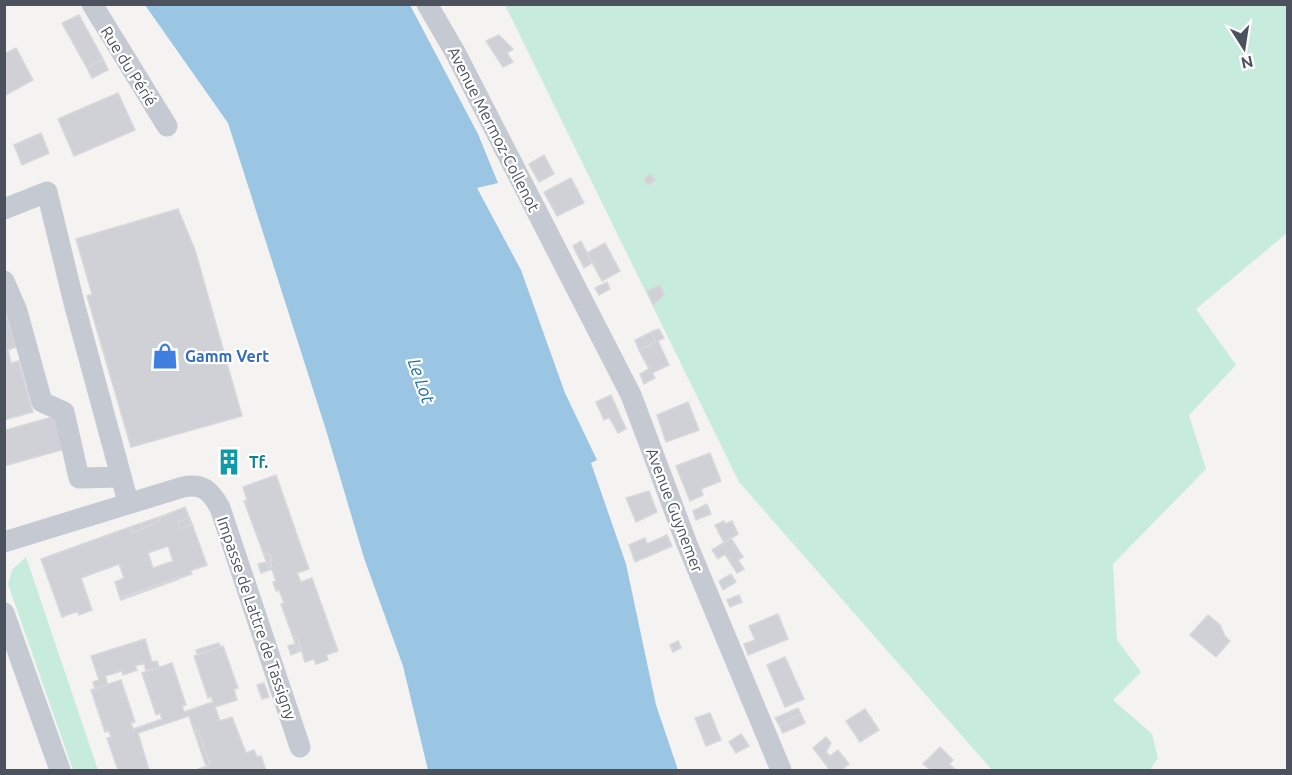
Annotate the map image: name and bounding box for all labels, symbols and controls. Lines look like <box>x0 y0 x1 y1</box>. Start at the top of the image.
north arrow <box>1214 18 1274 78</box>
street label: Rue du Périé <box>97 23 161 109</box>
street label: Avenue Mermoz-Collenot <box>445 44 544 215</box>
text: N <box>1239 53 1255 73</box>
shop icon: Gamm Vert <box>150 341 180 371</box>
place label: Gamm Vert <box>185 347 269 365</box>
water label: Le Lot <box>405 355 440 407</box>
street label: Avenue Guynemer <box>643 445 707 575</box>
building icon: Tf. <box>214 447 244 477</box>
place label: Tf. <box>249 453 268 471</box>
street label: Impasse de Lattre de Tassigny <box>214 514 300 722</box>

